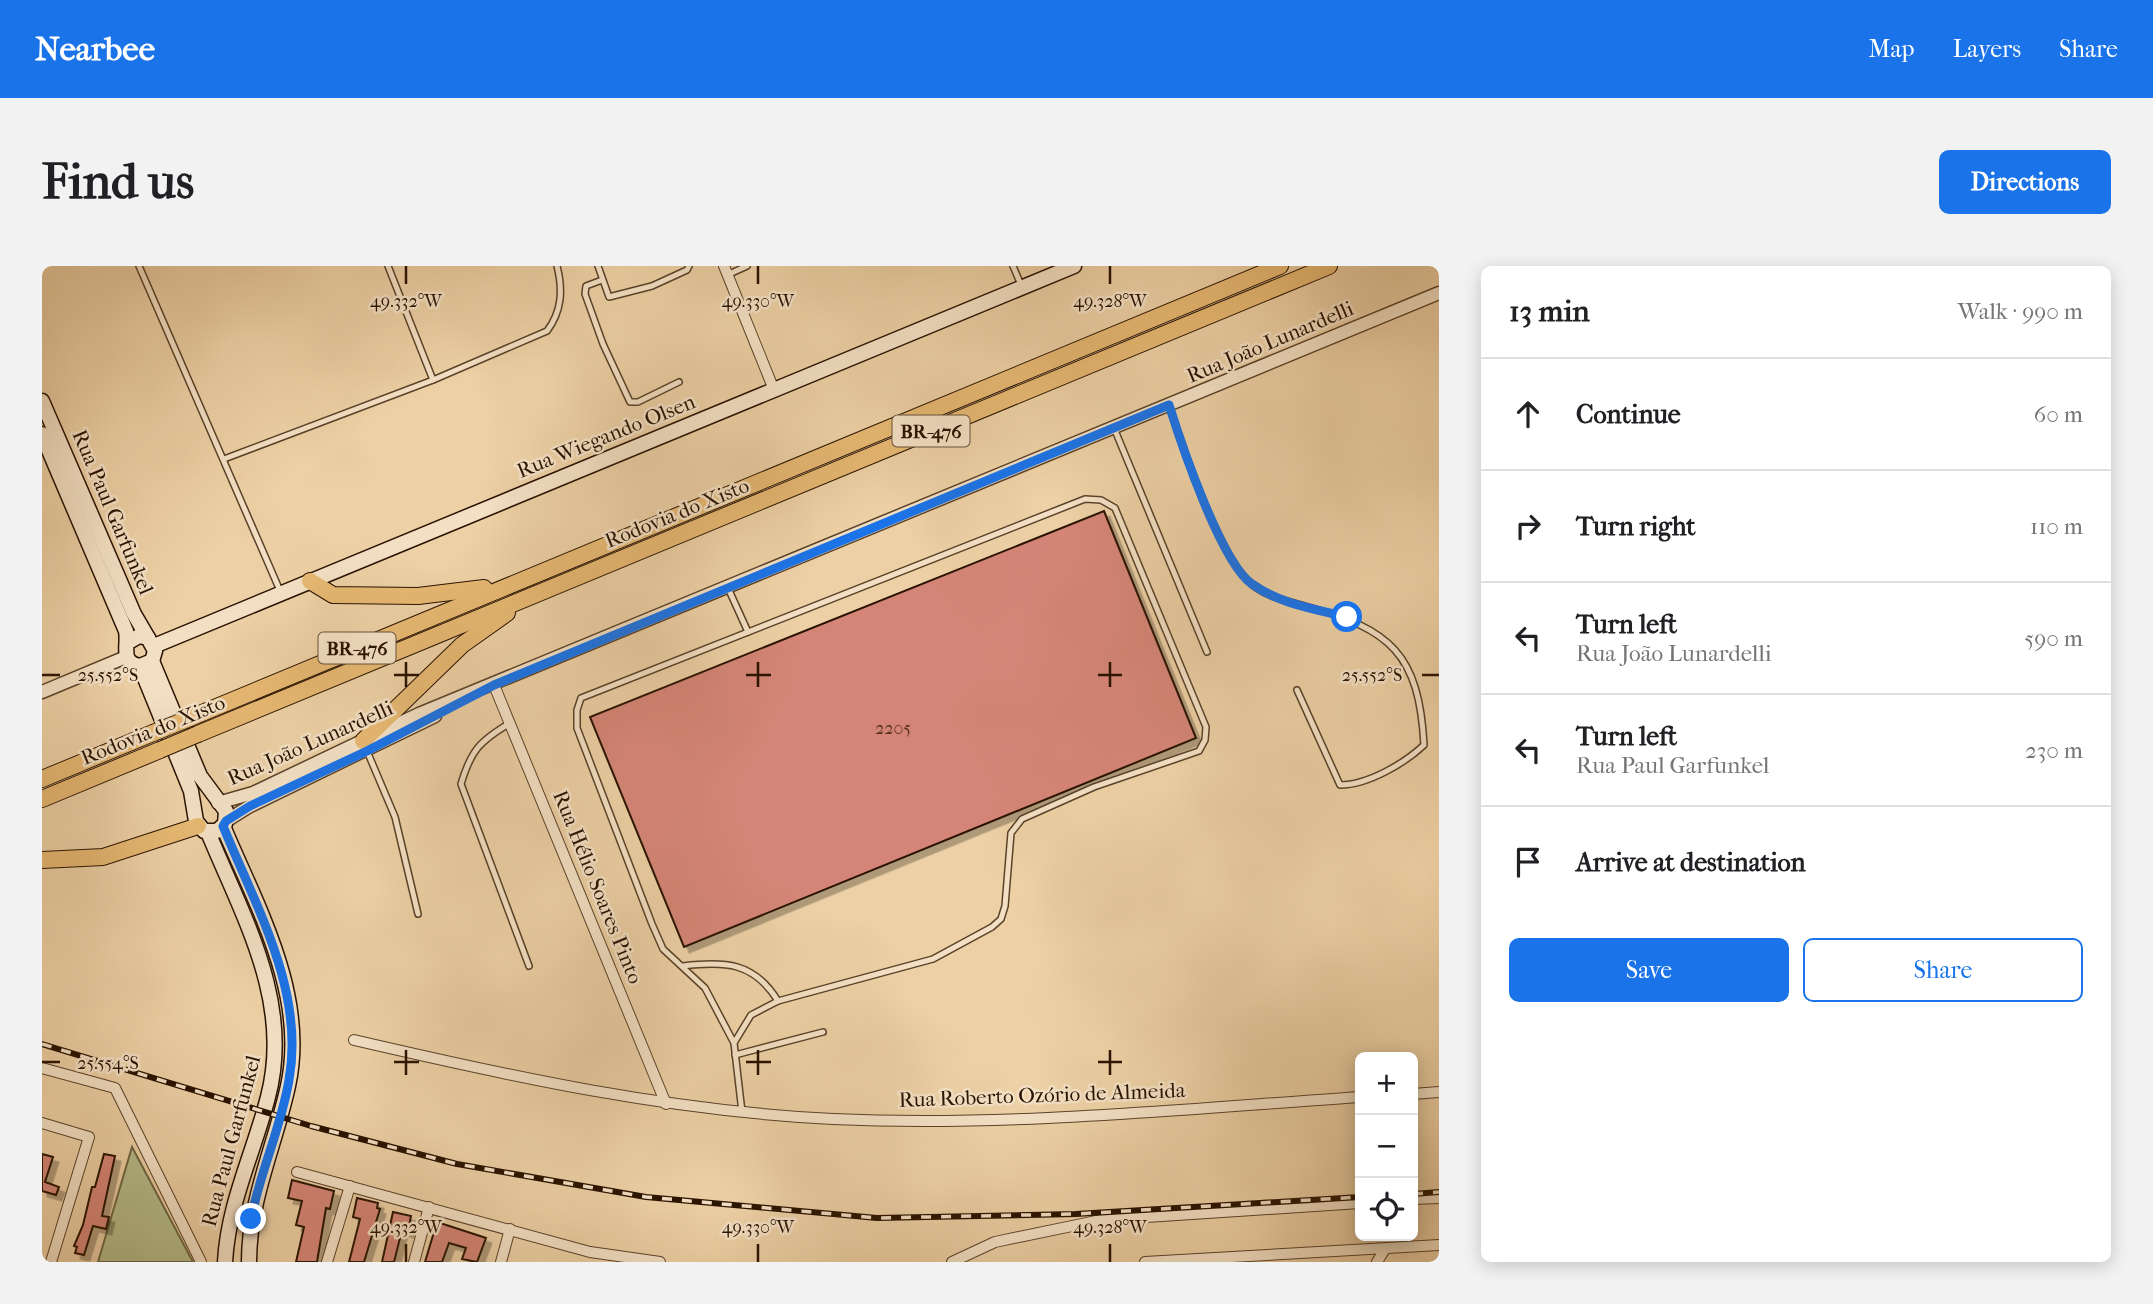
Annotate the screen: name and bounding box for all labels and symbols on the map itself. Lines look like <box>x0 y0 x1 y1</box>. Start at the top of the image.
text: 49.332°W <box>370 291 443 312</box>
text: 49.330°W <box>722 291 796 312</box>
text: 49.328°W <box>1073 291 1148 312</box>
street label: Rua João Lunardelli <box>1183 296 1357 388</box>
street label: Rua Wiegando Olsen <box>513 389 699 483</box>
road number: BR-476 <box>892 416 970 447</box>
street label: Rua Paul Garfunkel <box>67 426 159 598</box>
street label: Rodovia do Xisto <box>601 473 753 553</box>
route start <box>1331 601 1362 632</box>
road number: BR-476 <box>318 632 396 664</box>
text: 25.552°S <box>78 665 138 686</box>
text: 25.552°S <box>1342 665 1402 686</box>
street label: Rodovia do Xisto <box>77 690 229 770</box>
street label: Rua João Lunardelli <box>224 696 396 790</box>
house number: 2205 <box>875 718 911 739</box>
street label: Rua Hélio Soares Pinto <box>548 787 648 987</box>
street label: Rua Paul Garfunkel <box>197 1052 265 1229</box>
text: 25.554°S <box>77 1053 139 1074</box>
street label: Rua Roberto Ozório de Almeida <box>898 1078 1186 1112</box>
route end <box>235 1203 266 1234</box>
text: 49.332°W <box>370 1217 443 1238</box>
text: 49.330°W <box>722 1217 796 1238</box>
text: 49.328°W <box>1073 1217 1148 1238</box>

